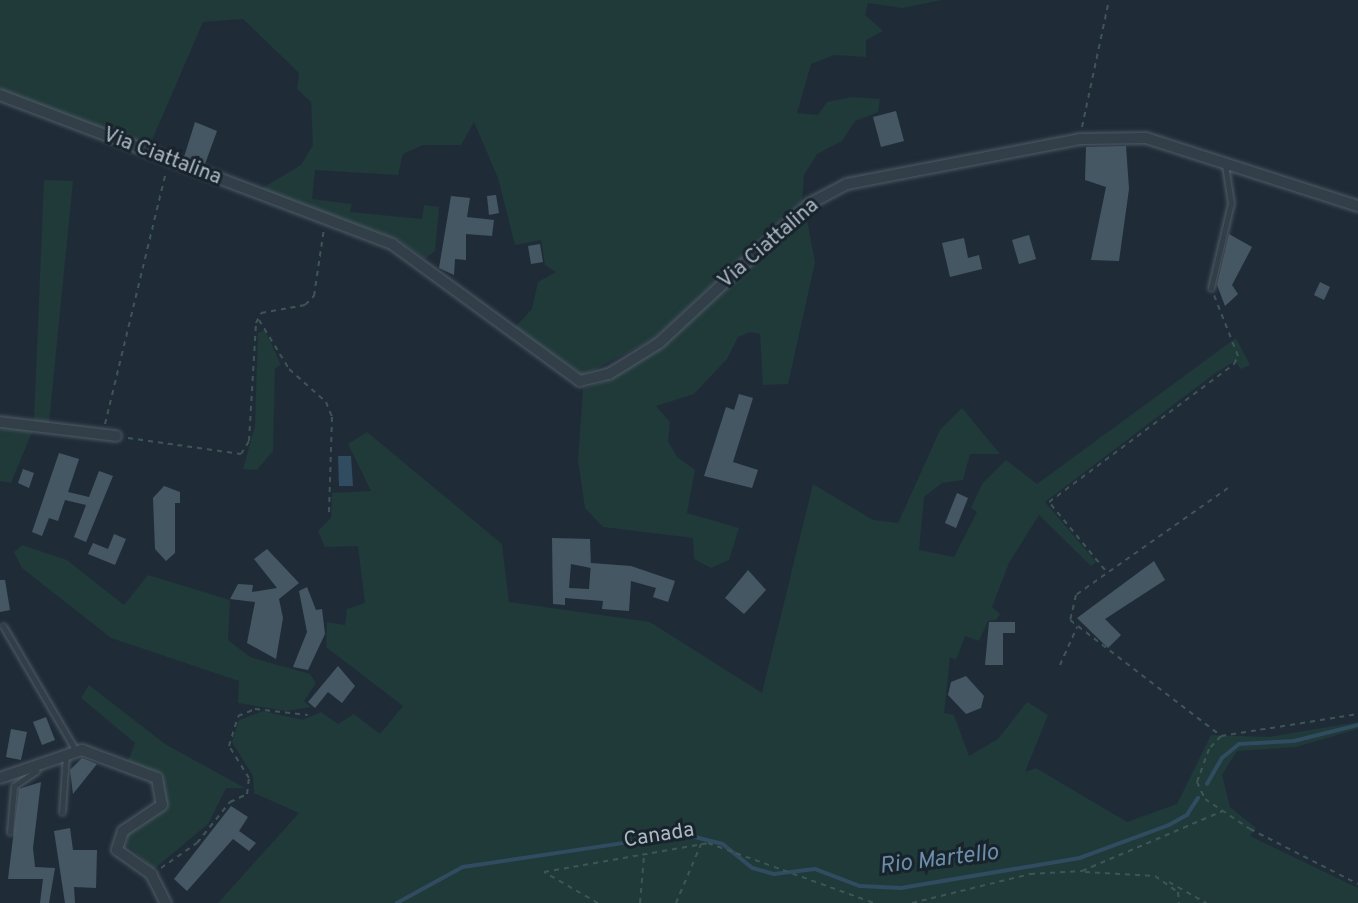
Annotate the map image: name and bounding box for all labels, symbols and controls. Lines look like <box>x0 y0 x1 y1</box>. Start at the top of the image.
street label: Via Ciattalina <box>99 123 225 191</box>
street label: Via Ciattalina <box>714 194 824 294</box>
street label: Canada <box>622 818 696 854</box>
water label: Rio Martello <box>878 840 1000 882</box>

